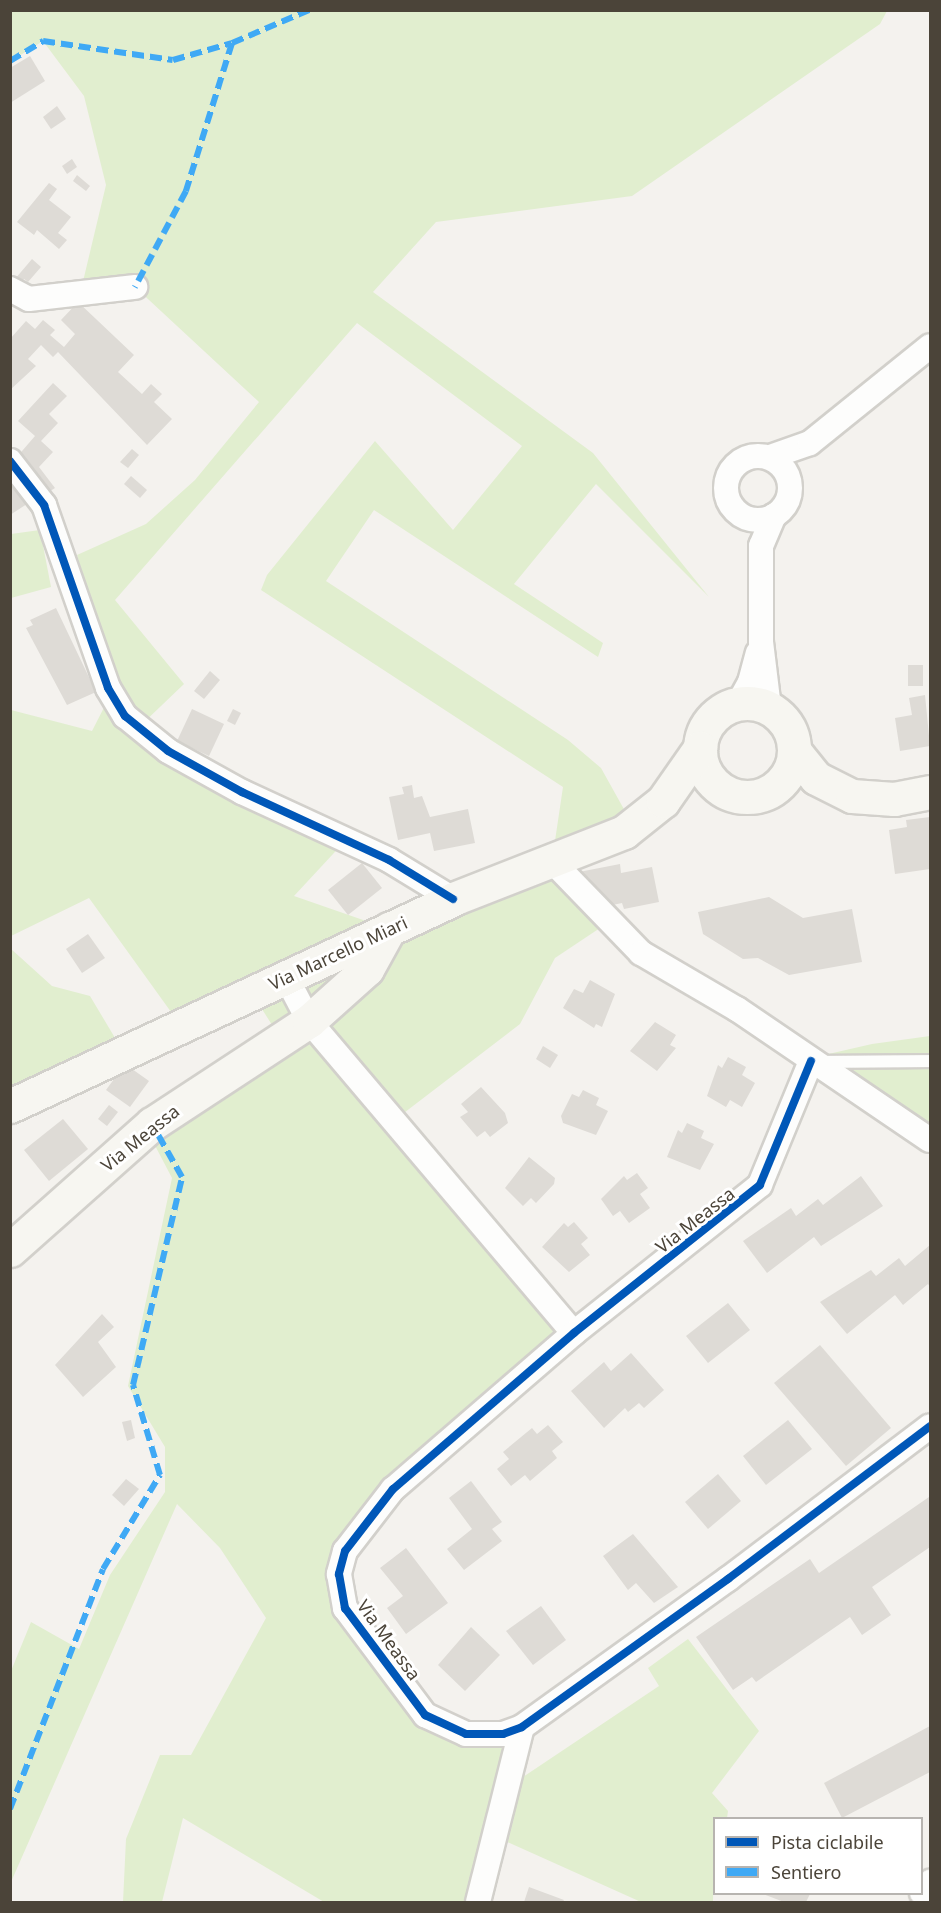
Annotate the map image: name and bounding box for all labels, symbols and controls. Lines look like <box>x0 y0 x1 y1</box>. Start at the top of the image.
street label: Via Marcello Miari <box>265 911 411 995</box>
street label: Via Meassa <box>97 1100 183 1176</box>
street label: Via Meassa <box>651 1183 739 1257</box>
street label: Via Meassa <box>353 1596 425 1684</box>
legend <box>713 1817 923 1895</box>
text: Pista ciclabile <box>771 1830 884 1854</box>
text: Sentiero <box>771 1860 841 1884</box>

